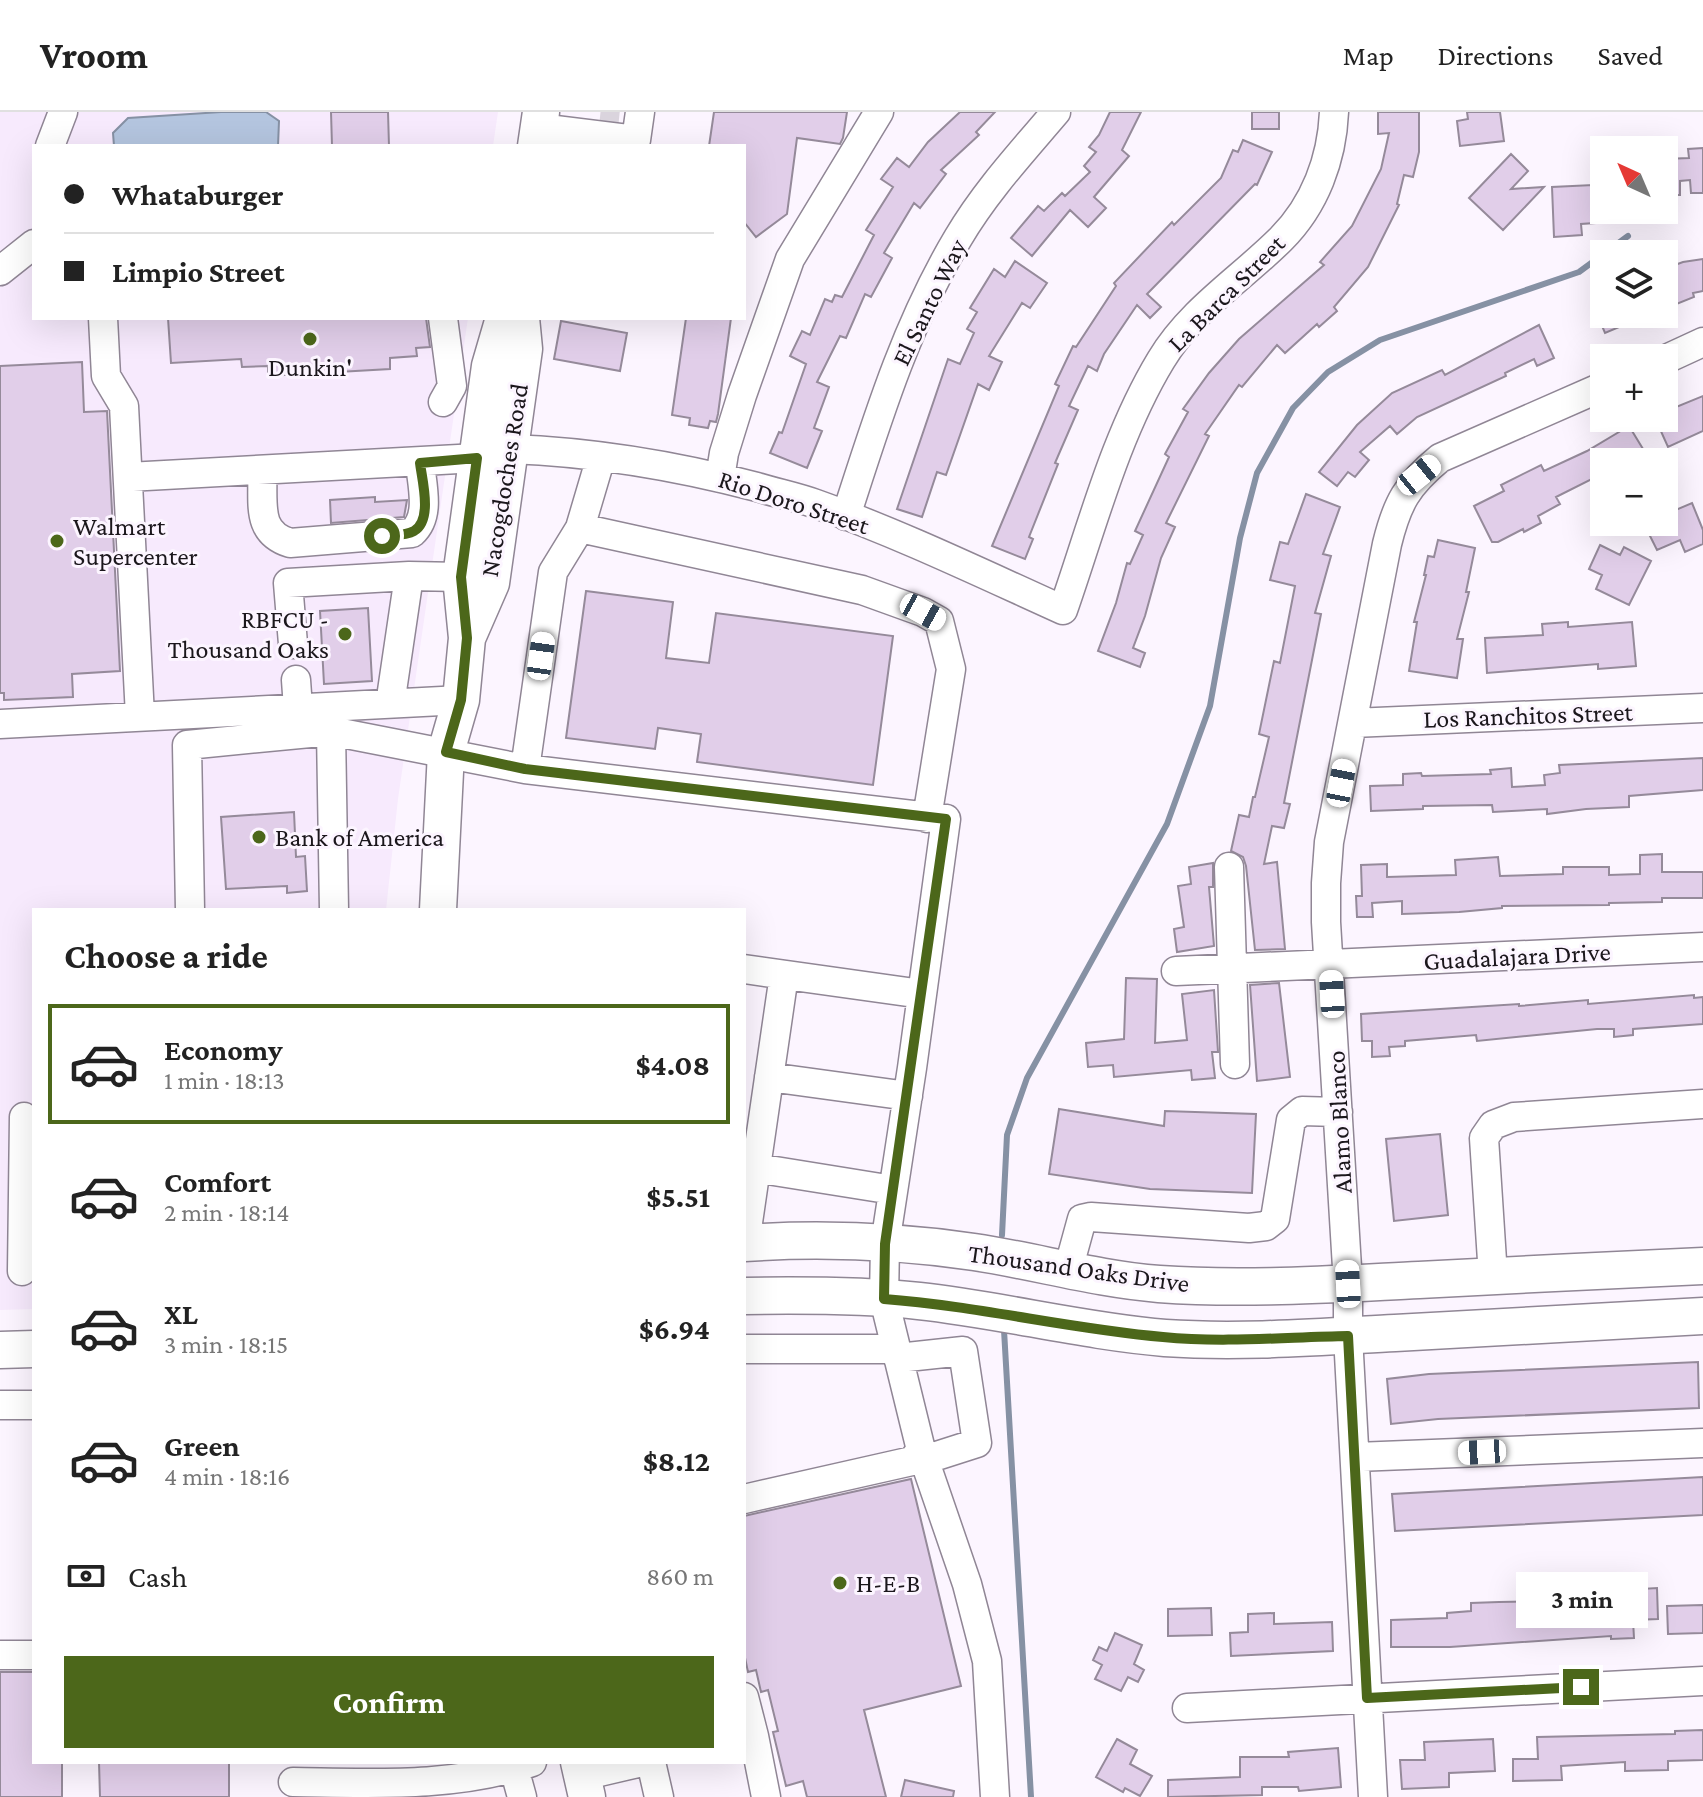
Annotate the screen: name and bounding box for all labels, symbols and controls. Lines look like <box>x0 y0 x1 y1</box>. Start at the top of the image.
text: Vroom <box>40 34 148 76</box>
text: Map <box>1343 40 1394 71</box>
text: Directions <box>1438 40 1553 71</box>
text: Saved <box>1597 40 1663 71</box>
north arrow <box>1590 136 1678 224</box>
map controls <box>1590 136 1678 536</box>
text: Whataburger <box>112 178 284 211</box>
street label: La Barca Street <box>1162 229 1291 358</box>
street label: El Santo Way <box>886 233 973 370</box>
button: layers <box>1590 240 1678 328</box>
text: Limpio Street <box>112 255 285 288</box>
marker: Dunkin' <box>301 330 319 348</box>
button: + <box>1590 344 1678 432</box>
place label: Dunkin' <box>268 353 352 382</box>
street label: Nacogdoches Road <box>475 381 534 579</box>
button: − <box>1590 448 1678 536</box>
car <box>1393 451 1445 499</box>
street label: Rio Doro Street <box>715 464 873 541</box>
place label: Walmart Supercenter <box>73 512 198 571</box>
route start <box>364 518 400 554</box>
marker: Walmart Supercenter <box>48 532 66 550</box>
car <box>896 590 950 634</box>
place label: RBFCU - Thousand Oaks <box>167 605 329 664</box>
marker: RBFCU - Thousand Oaks <box>336 625 354 643</box>
car <box>526 631 556 681</box>
street label: Los Ranchitos Street <box>1423 697 1634 734</box>
car <box>1325 757 1357 809</box>
place label: Bank of America <box>275 823 444 852</box>
marker: Bank of America <box>250 828 268 846</box>
text: Choose a ride <box>64 936 268 976</box>
street label: Guadalajara Drive <box>1423 937 1611 976</box>
car <box>1319 969 1345 1019</box>
icon: car <box>68 1028 140 1100</box>
text: Economy <box>164 1033 283 1066</box>
text: $4.08 <box>636 1048 710 1081</box>
street label: Alamo Blanco <box>1321 1050 1358 1194</box>
text: 1 min · 18:13 <box>164 1066 285 1095</box>
icon: car <box>68 1160 140 1232</box>
text: Comfort <box>164 1165 271 1198</box>
text: $5.51 <box>646 1180 710 1213</box>
text: 2 min · 18:14 <box>164 1198 289 1227</box>
street label: Thousand Oaks Drive <box>967 1239 1191 1298</box>
car <box>1335 1259 1361 1309</box>
icon: car <box>68 1292 140 1364</box>
text: XL <box>164 1297 198 1330</box>
text: $6.94 <box>639 1312 710 1345</box>
text: 3 min · 18:15 <box>164 1330 288 1359</box>
icon: car <box>68 1424 140 1496</box>
text: Green <box>164 1429 240 1462</box>
car <box>1457 1439 1507 1465</box>
text: $8.12 <box>643 1444 710 1477</box>
text: 4 min · 18:16 <box>164 1462 290 1491</box>
icon: cash <box>64 1554 108 1598</box>
text: Cash <box>128 1560 187 1593</box>
text: 860 m <box>646 1562 714 1591</box>
place label: H-E-B <box>856 1569 920 1598</box>
callout: 3 min <box>1515 1571 1647 1627</box>
marker: H-E-B <box>831 1574 849 1592</box>
text: 3 min <box>1551 1585 1613 1614</box>
button: Confirm <box>64 1656 714 1748</box>
route end <box>1563 1669 1599 1705</box>

